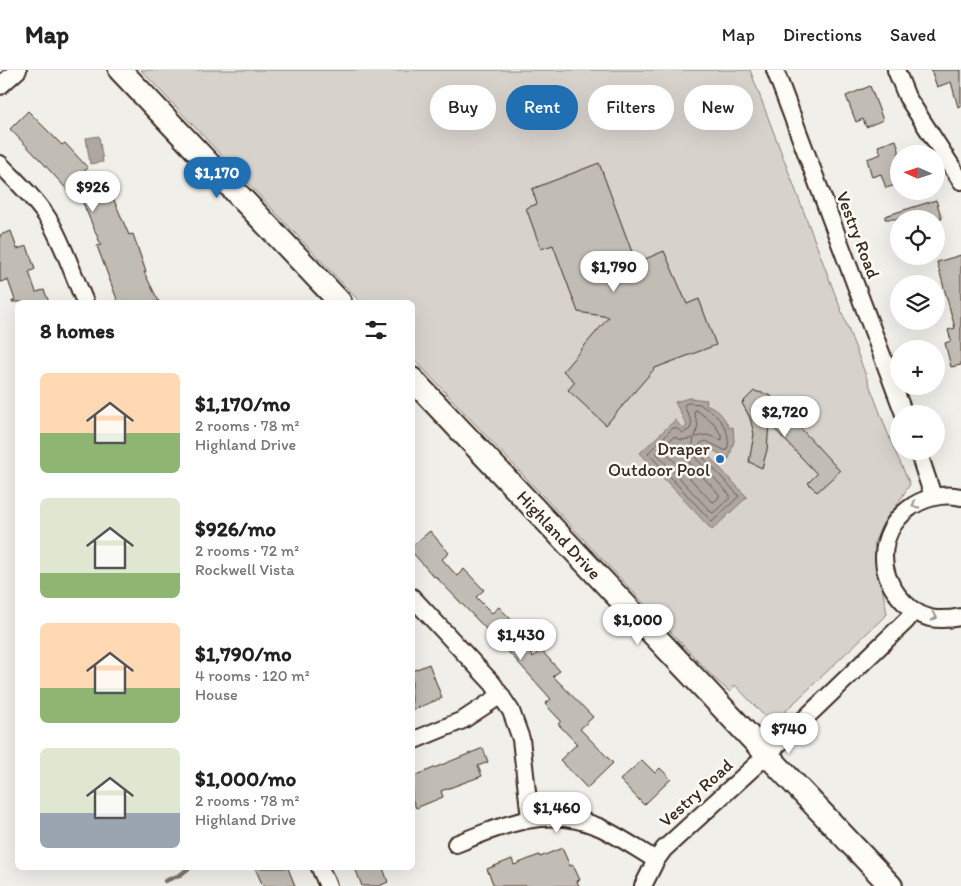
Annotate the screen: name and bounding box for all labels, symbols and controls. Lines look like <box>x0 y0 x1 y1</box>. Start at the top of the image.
text: Map <box>25 20 69 49</box>
text: Map <box>722 24 755 46</box>
text: Directions <box>783 24 862 46</box>
text: Saved <box>890 24 936 46</box>
chip: Buy <box>430 85 496 130</box>
chip: Rent <box>506 85 578 130</box>
chip: Filters <box>588 85 674 130</box>
chip: New <box>684 85 753 130</box>
north arrow <box>890 145 945 200</box>
map controls <box>890 145 945 460</box>
pin: $1,170 <box>176 156 258 199</box>
text: $1,170 <box>195 163 239 182</box>
pin: $926 <box>63 170 123 213</box>
text: $926 <box>76 177 110 196</box>
street label: Vestry Road <box>831 188 885 282</box>
button: locate <box>890 210 945 265</box>
pin: $1,790 <box>573 250 655 293</box>
text: $1,790 <box>591 257 637 276</box>
button: layers <box>890 275 945 330</box>
icon: filters <box>362 316 390 344</box>
text: 8 homes <box>40 318 115 343</box>
button: + <box>890 340 945 395</box>
text: $1,170/mo <box>195 391 291 416</box>
icon: home <box>80 393 140 453</box>
pin: $2,720 <box>744 396 826 438</box>
text: $2,720 <box>762 402 808 421</box>
button: − <box>890 405 945 460</box>
text: 2 rooms · 78 m² <box>195 416 300 435</box>
text: Highland Drive <box>195 435 296 454</box>
place label: Draper Outdoor Pool <box>608 438 711 481</box>
marker: Draper Outdoor Pool <box>714 453 726 465</box>
street label: Highland Drive <box>512 486 606 584</box>
one-way arrow <box>911 499 920 509</box>
text: $926/mo <box>195 516 276 541</box>
icon: home <box>80 518 140 578</box>
text: 2 rooms · 72 m² <box>195 541 299 560</box>
text: Rockwell Vista <box>195 560 295 579</box>
pin: $1,000 <box>597 604 679 646</box>
text: $1,000 <box>614 610 662 629</box>
one-way arrow <box>929 611 938 622</box>
pin: $1,430 <box>480 618 562 661</box>
text: $1,430 <box>497 625 545 644</box>
text: $1,790/mo <box>195 641 292 666</box>
icon: home <box>80 643 140 703</box>
text: 4 rooms · 120 m² <box>195 666 310 685</box>
text: House <box>195 685 238 704</box>
pin: $740 <box>759 712 819 755</box>
text: $740 <box>771 719 807 738</box>
street label: Vestry Road <box>655 754 738 832</box>
text: $1,000/mo <box>195 766 296 791</box>
icon: home <box>80 768 140 828</box>
text: 2 rooms · 78 m² <box>195 791 300 810</box>
pin: $1,460 <box>516 792 598 834</box>
text: $1,460 <box>533 798 581 817</box>
text: Highland Drive <box>195 810 296 829</box>

